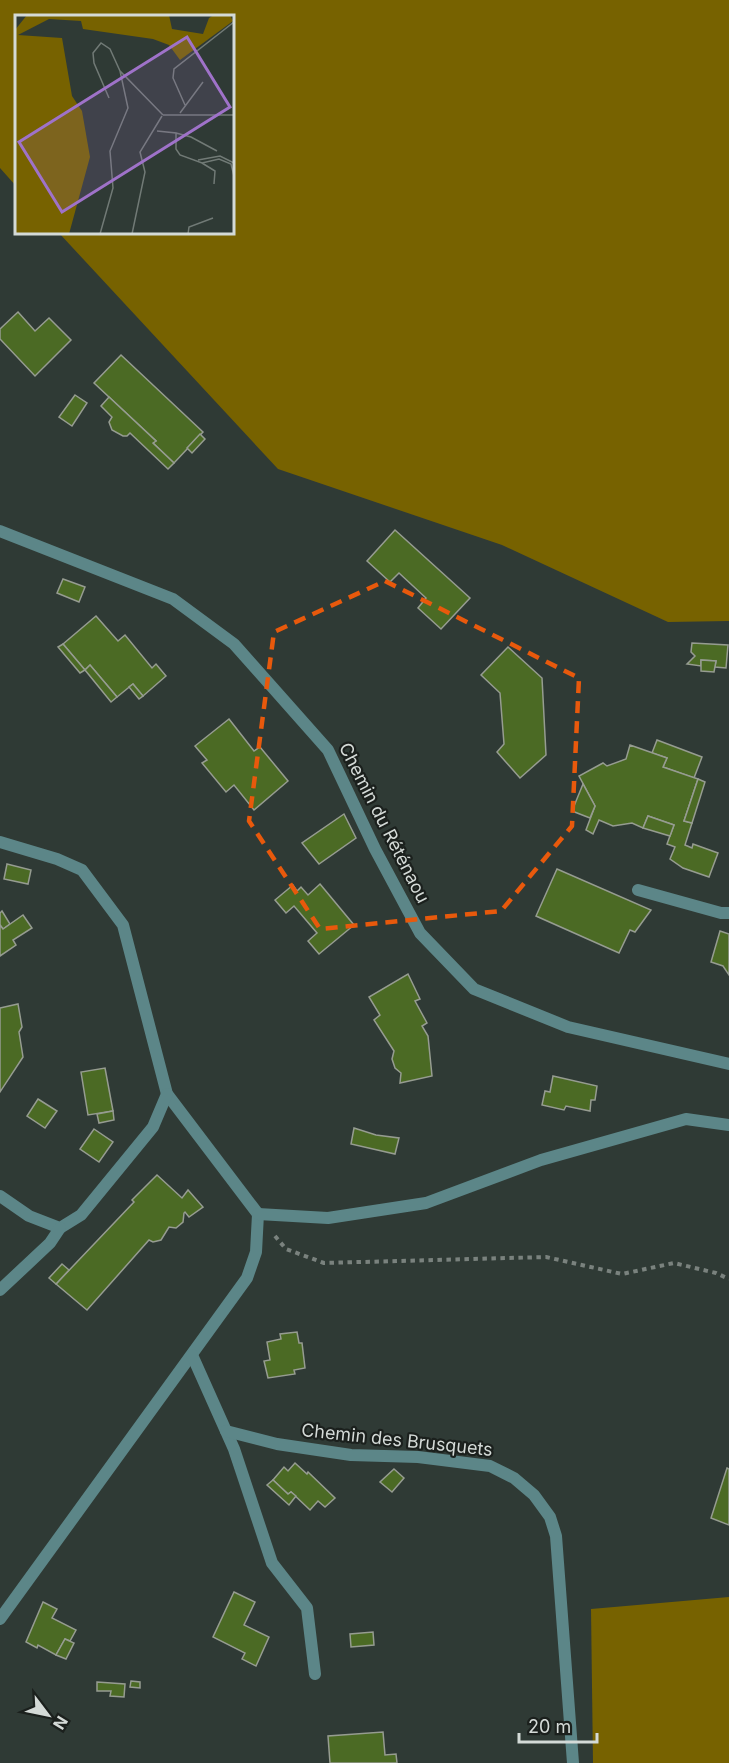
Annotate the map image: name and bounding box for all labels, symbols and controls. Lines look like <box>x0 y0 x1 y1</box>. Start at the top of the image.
inset map <box>15 15 234 234</box>
street label: Chemin du Réténaou <box>335 739 434 906</box>
street label: Chemin des Brusquets <box>300 1419 494 1460</box>
north arrow <box>18 1685 78 1745</box>
scale bar <box>519 1706 597 1744</box>
text: N <box>49 1712 72 1733</box>
text: 20 m <box>528 1716 571 1737</box>

